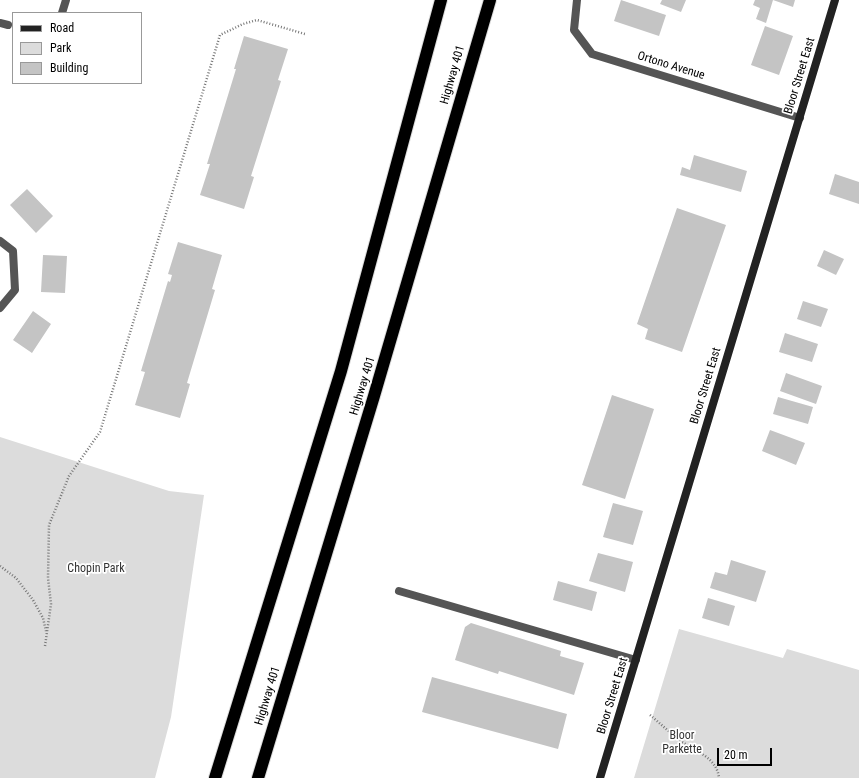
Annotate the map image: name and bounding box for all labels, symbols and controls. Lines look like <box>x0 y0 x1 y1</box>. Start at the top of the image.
legend <box>12 12 142 84</box>
text: Road <box>50 21 74 35</box>
street label: Bloor Street East <box>782 36 818 116</box>
text: Park <box>50 41 71 55</box>
street label: Highway 401 <box>438 44 468 106</box>
street label: Ortono Avenue <box>636 49 706 83</box>
text: Building <box>50 61 88 75</box>
street label: Bloor Street East <box>688 346 724 426</box>
street label: Highway 401 <box>347 355 379 417</box>
park label: Chopin Park <box>67 562 125 576</box>
street label: Bloor Street East <box>595 656 631 736</box>
street label: Highway 401 <box>252 665 284 727</box>
park label: Bloor Parkette <box>662 729 702 757</box>
scale bar <box>719 740 774 766</box>
text: 20 m <box>724 748 748 762</box>

